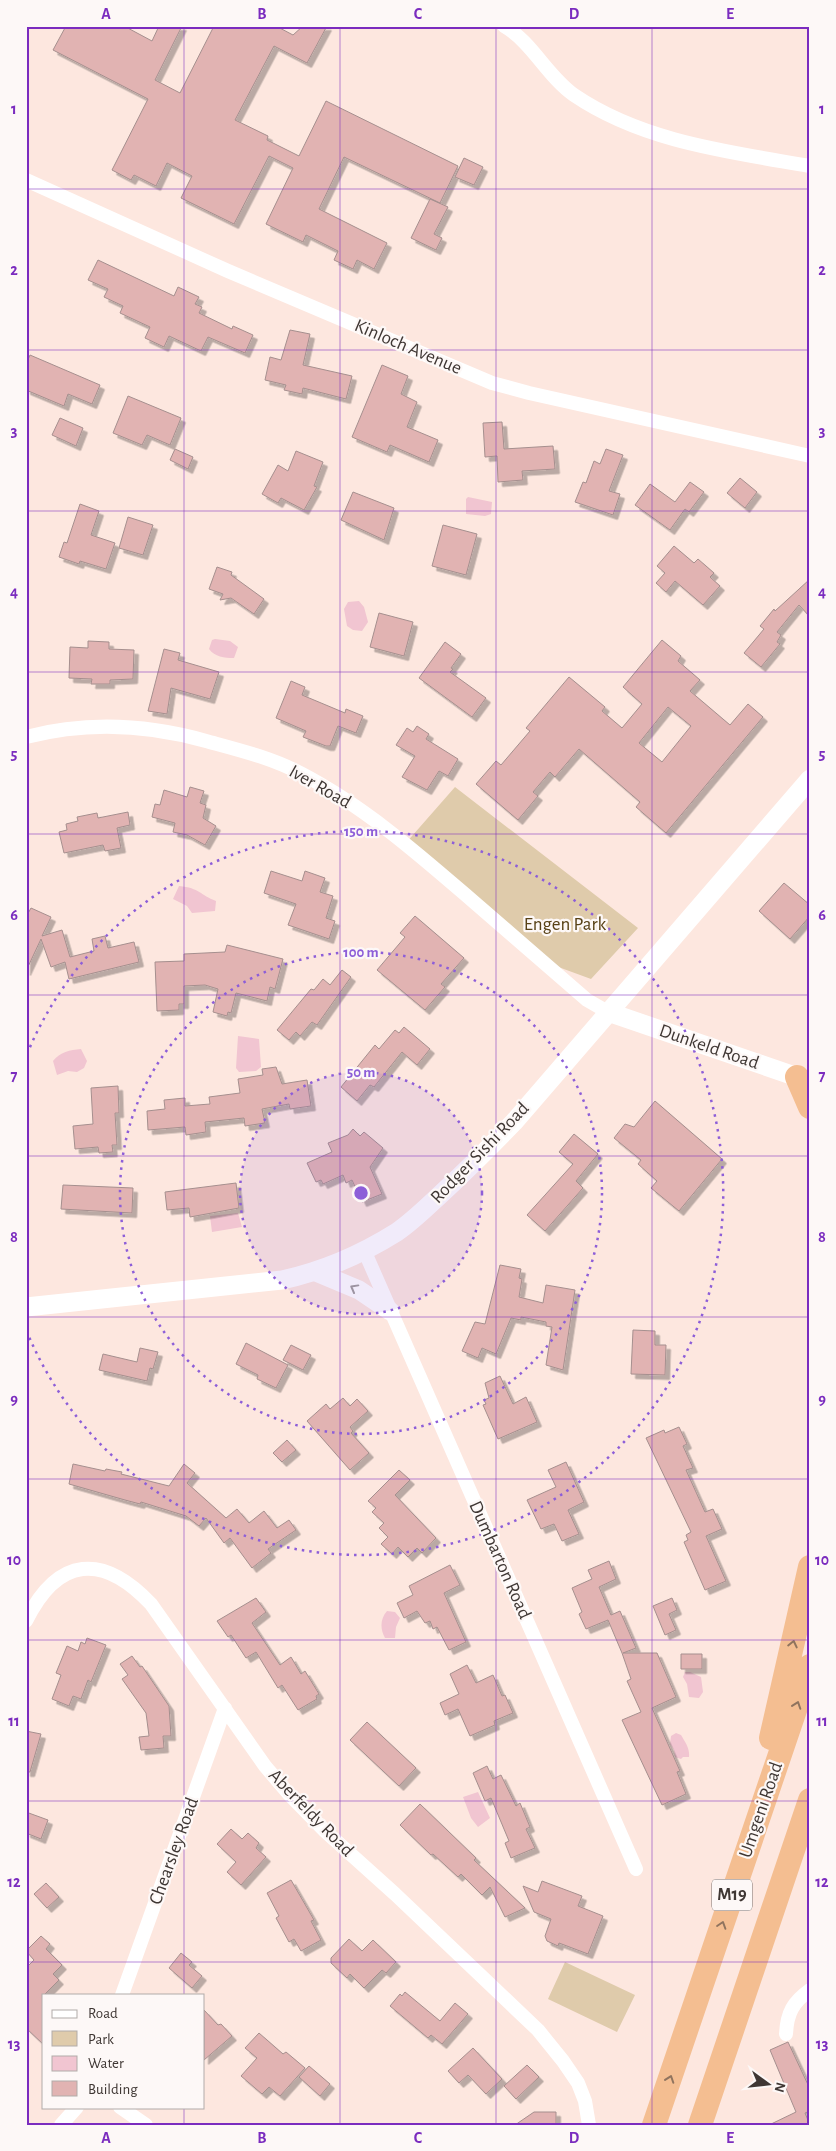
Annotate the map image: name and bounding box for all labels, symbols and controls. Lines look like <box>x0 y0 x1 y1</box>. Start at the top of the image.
text: A <box>101 6 111 22</box>
text: B <box>257 6 267 22</box>
text: C <box>414 6 423 22</box>
text: D <box>569 6 580 22</box>
text: E <box>726 6 734 22</box>
text: 1 <box>11 101 17 117</box>
text: 1 <box>819 101 825 117</box>
text: 2 <box>10 262 18 278</box>
text: 2 <box>818 262 826 278</box>
street label: Kinloch Avenue <box>352 316 464 378</box>
text: 3 <box>11 423 18 439</box>
text: 3 <box>819 423 826 439</box>
text: 4 <box>10 584 18 600</box>
text: 4 <box>818 584 826 600</box>
text: 5 <box>11 746 18 762</box>
text: 5 <box>819 746 826 762</box>
street label: Iver Road <box>286 762 354 812</box>
text: 150 m <box>344 824 378 839</box>
text: 6 <box>10 907 18 923</box>
text: 6 <box>818 907 826 923</box>
park label: Engen Park <box>524 915 607 934</box>
text: 100 m <box>343 945 379 960</box>
street label: Dunkeld Road <box>657 1021 761 1073</box>
text: 50 m <box>347 1065 375 1080</box>
text: 7 <box>11 1068 18 1084</box>
text: 7 <box>819 1068 826 1084</box>
street label: Rodger Sishi Road <box>427 1099 533 1207</box>
centre of rings <box>352 1184 370 1202</box>
text: 8 <box>10 1229 18 1245</box>
text: 8 <box>818 1229 826 1245</box>
one-way arrow <box>351 1284 360 1294</box>
text: 9 <box>10 1391 18 1407</box>
text: 9 <box>818 1391 826 1407</box>
street label: Dumbarton Road <box>465 1498 535 1622</box>
text: 10 <box>7 1552 21 1568</box>
text: 10 <box>815 1552 829 1568</box>
one-way arrow <box>787 1639 798 1648</box>
one-way arrow <box>791 1701 801 1709</box>
text: 11 <box>8 1713 20 1729</box>
text: 11 <box>816 1713 828 1729</box>
street label: Umgeni Road <box>736 1759 786 1860</box>
street label: Aberfeldy Road <box>265 1766 357 1860</box>
street label: Chearsley Road <box>146 1795 202 1907</box>
text: 12 <box>7 1874 21 1890</box>
text: 12 <box>815 1874 829 1890</box>
road number: M19 <box>712 1880 752 1910</box>
one-way arrow <box>716 1921 726 1930</box>
legend <box>42 1994 205 2108</box>
text: Road <box>88 2006 118 2021</box>
text: Park <box>88 2032 114 2047</box>
text: 13 <box>8 2036 20 2052</box>
text: 13 <box>816 2036 828 2052</box>
text: Water <box>88 2056 124 2071</box>
north arrow <box>744 2058 794 2108</box>
one-way arrow <box>665 2075 675 2084</box>
text: N <box>772 2081 788 2094</box>
text: Building <box>88 2082 138 2097</box>
text: A <box>101 2130 111 2146</box>
text: B <box>257 2130 267 2146</box>
text: C <box>414 2130 423 2146</box>
text: D <box>569 2130 580 2146</box>
text: E <box>726 2130 734 2146</box>

